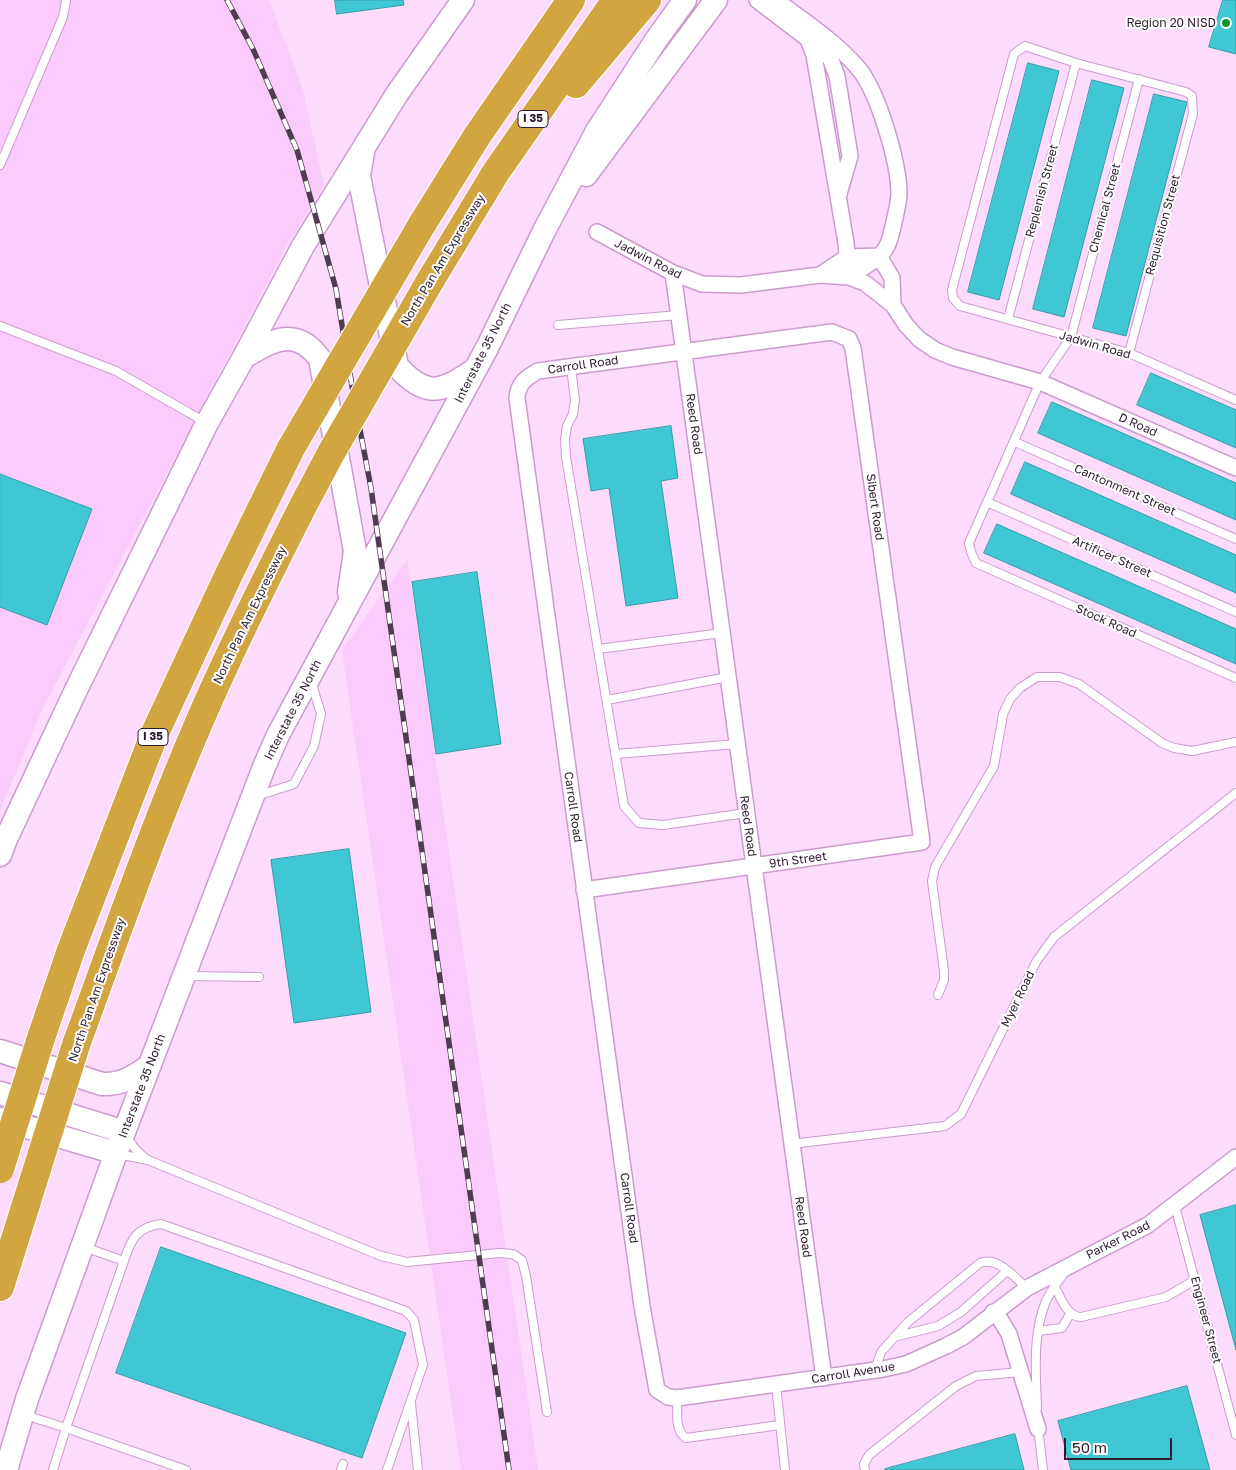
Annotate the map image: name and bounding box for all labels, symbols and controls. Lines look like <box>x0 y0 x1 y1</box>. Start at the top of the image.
place label: Region 20 NISD <box>1126 16 1216 30</box>
marker: Region 20 NISD <box>1220 17 1232 29</box>
road number: I 35 <box>518 110 548 128</box>
street label: Replenish Street <box>1023 143 1061 239</box>
street label: Chemical Street <box>1086 162 1124 254</box>
street label: Requisition Street <box>1143 173 1183 277</box>
street label: North Pan Am Expressway <box>398 191 488 329</box>
street label: Jadwin Road <box>612 236 684 282</box>
street label: Interstate 35 North <box>452 301 514 405</box>
street label: Jadwin Road <box>1058 328 1132 362</box>
street label: Carroll Road <box>547 353 619 377</box>
street label: Reed Road <box>683 392 705 456</box>
street label: D Road <box>1116 410 1160 440</box>
street label: Cantonment Street <box>1072 461 1178 519</box>
street label: Sibert Road <box>863 473 887 541</box>
street label: Artificer Street <box>1070 533 1154 581</box>
street label: North Pan Am Expressway <box>210 544 290 686</box>
street label: Stock Road <box>1073 601 1139 641</box>
street label: Interstate 35 North <box>262 658 324 762</box>
road number: I 35 <box>138 729 168 746</box>
street label: Carroll Road <box>561 771 585 843</box>
street label: Reed Road <box>737 794 759 858</box>
street label: 9th Street <box>768 849 828 871</box>
street label: North Pan Am Expressway <box>66 916 128 1064</box>
street label: Myer Road <box>998 969 1038 1029</box>
street label: Interstate 35 North <box>115 1032 169 1140</box>
street label: Carroll Road <box>617 1172 641 1244</box>
street label: Reed Road <box>792 1195 814 1259</box>
street label: Parker Road <box>1084 1218 1152 1262</box>
street label: Engineer Street <box>1187 1275 1225 1365</box>
street label: Carroll Avenue <box>810 1359 896 1387</box>
scale bar <box>1066 1428 1174 1460</box>
text: 50 m <box>1072 1438 1107 1456</box>

